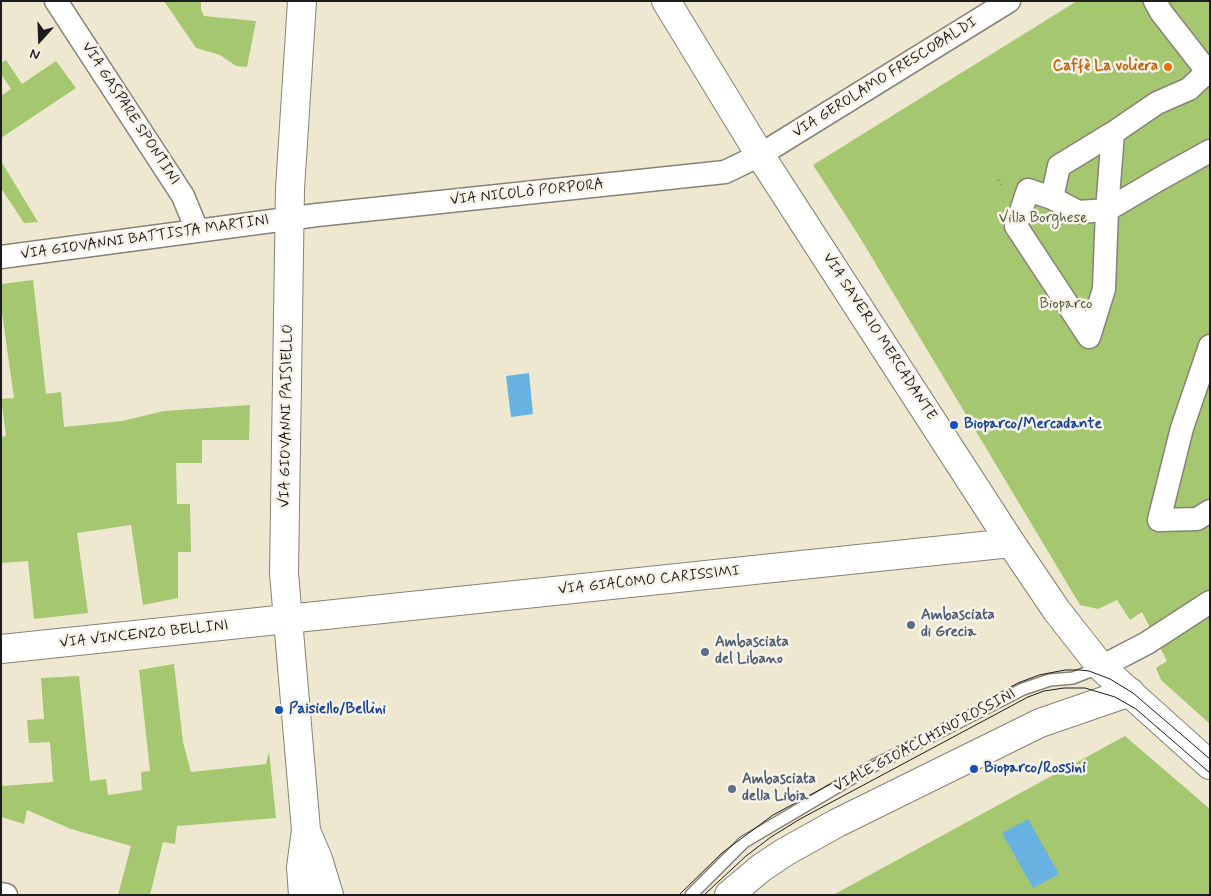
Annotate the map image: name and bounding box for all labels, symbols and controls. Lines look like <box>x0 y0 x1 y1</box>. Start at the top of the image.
street label: VIA GEROLAMO FRESCOBALDI <box>790 14 980 142</box>
north arrow <box>15 15 65 65</box>
street label: VIA GASPARE SPONTINI <box>77 39 183 189</box>
text: N <box>27 44 42 64</box>
place label: Caffè La voliera <box>1053 58 1158 76</box>
marker: Caffè La voliera <box>1162 61 1174 73</box>
street label: VIA NICOLÒ PORPORA <box>449 176 605 210</box>
park label: Villa Borghese <box>999 210 1087 228</box>
street label: VIA GIOVANNI BATTISTA MARTINI <box>20 212 270 264</box>
street label: VIA SAVERIO MERCADANTE <box>818 250 940 424</box>
park label: Bioparco <box>1040 296 1092 314</box>
street label: VIA GIOVANNI PAISIELLO <box>276 324 298 508</box>
place label: Bioparco/Mercadante <box>964 416 1102 434</box>
marker: Bioparco/Mercadante <box>948 419 960 431</box>
street label: VIA GIACOMO CARISSIMI <box>557 562 741 600</box>
place label: Ambasciata di Grecia <box>921 607 995 642</box>
street label: VIA VINCENZO BELLINI <box>59 617 229 653</box>
marker: Ambasciata di Grecia <box>905 619 917 631</box>
place label: Ambasciata del Libano <box>715 634 789 669</box>
marker: Ambasciata del Libano <box>699 646 711 658</box>
street label: VIALE GIOACCHINO ROSSINI <box>831 685 1019 797</box>
place label: Paisiello/Bellini <box>289 701 386 719</box>
marker: Paisiello/Bellini <box>273 704 285 716</box>
place label: Bioparco/Rossini <box>984 760 1086 778</box>
marker: Bioparco/Rossini <box>968 763 980 775</box>
place label: Ambasciata della Libia <box>742 771 816 806</box>
marker: Ambasciata della Libia <box>726 783 738 795</box>

